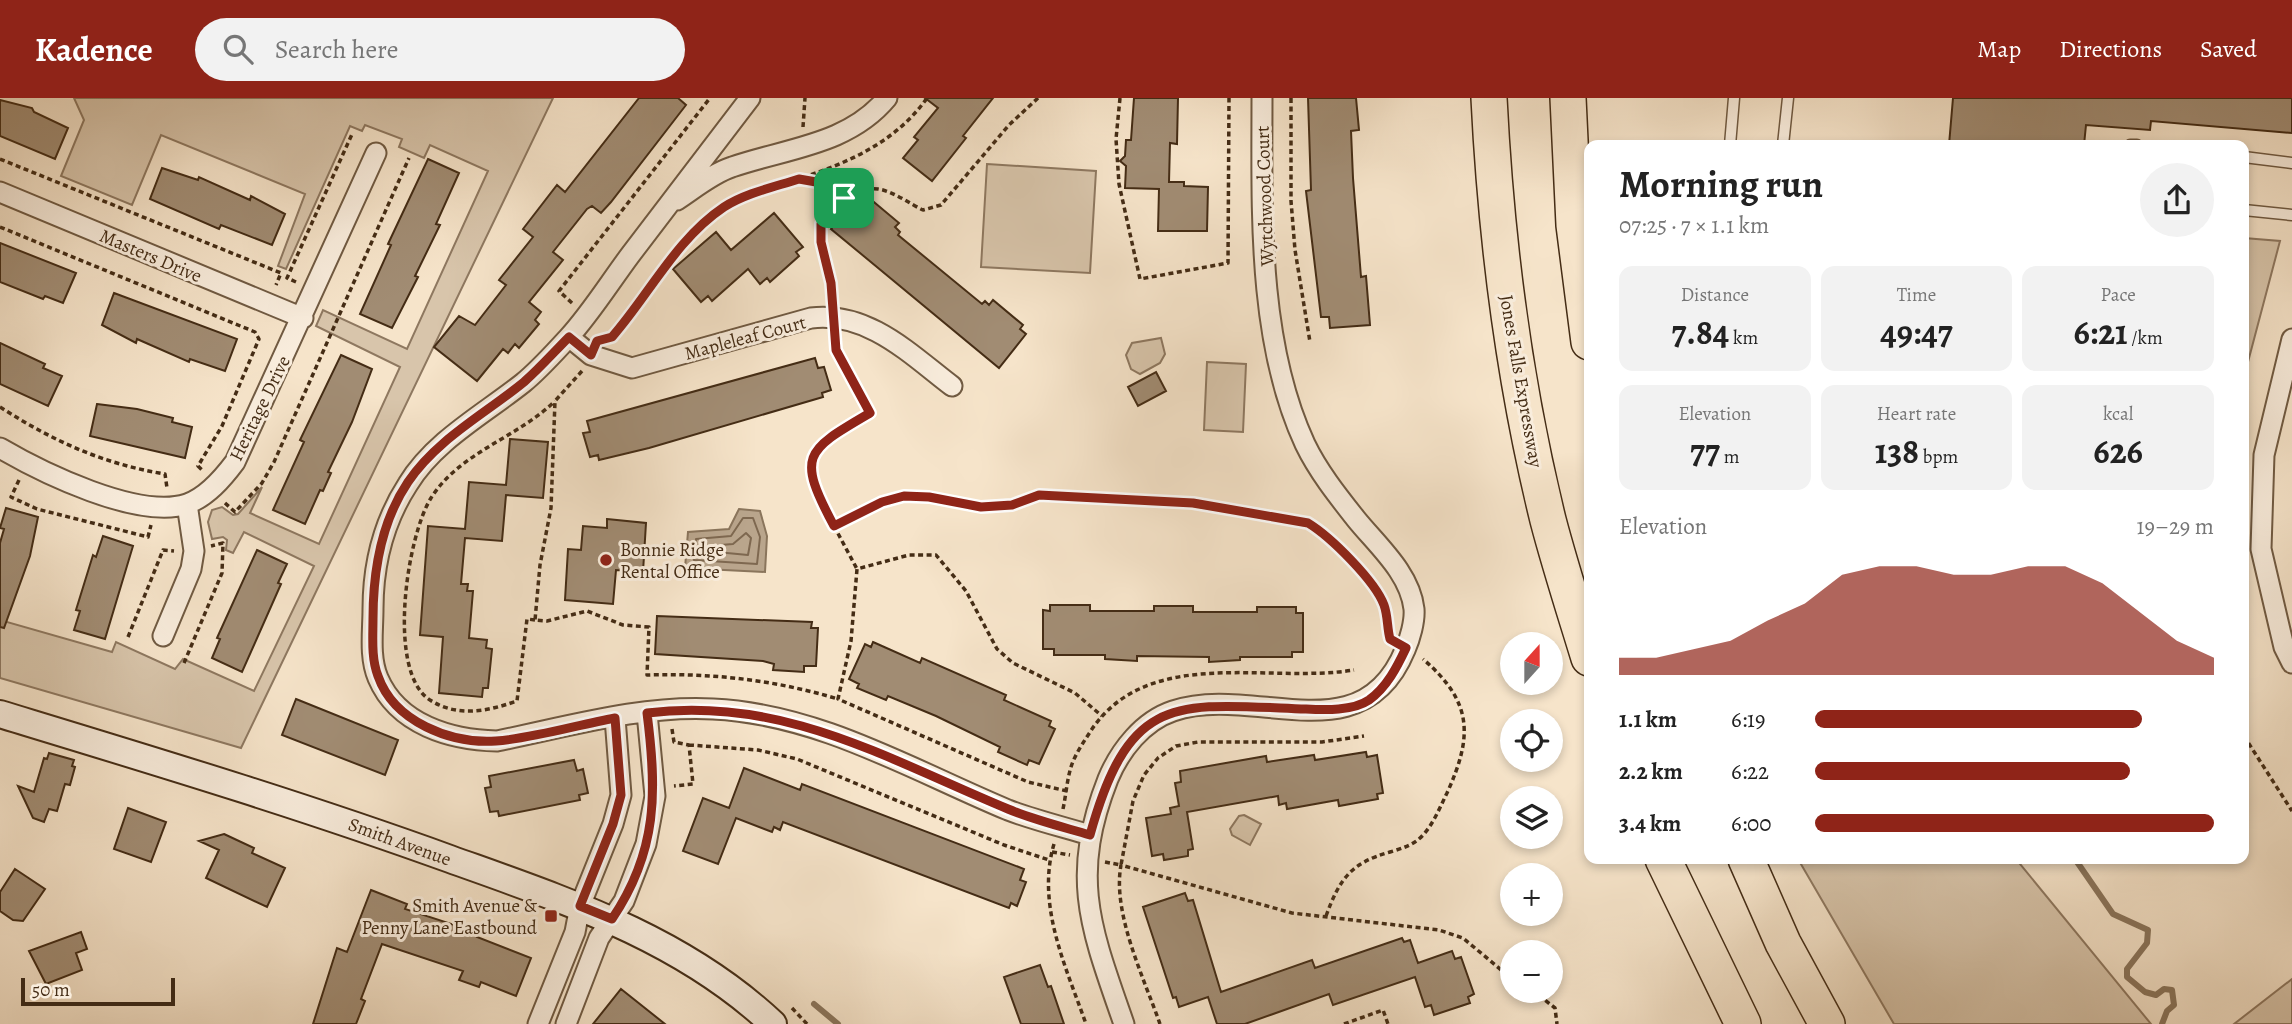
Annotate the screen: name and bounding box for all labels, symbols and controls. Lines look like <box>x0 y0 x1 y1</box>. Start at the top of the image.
search box <box>195 18 685 81</box>
text: Kadence <box>35 27 153 72</box>
icon: search <box>219 30 257 68</box>
text: Search here <box>275 32 398 67</box>
text: Map <box>1977 33 2021 65</box>
text: Directions <box>2059 33 2162 65</box>
text: Saved <box>2200 33 2257 65</box>
street label: Wytchwood Court <box>1250 125 1280 268</box>
text: Morning run <box>1619 158 1823 210</box>
button: share <box>2140 163 2214 237</box>
pin <box>814 168 874 228</box>
icon: arrive <box>825 179 863 217</box>
text: 07:25 · 7 × 1.1 km <box>1619 210 1769 241</box>
street label: Masters Drive <box>96 223 206 289</box>
text: Distance <box>1681 282 1749 308</box>
text: Time <box>1897 282 1936 308</box>
text: Pace <box>2101 282 2136 308</box>
street label: Jones Falls Expressway <box>1493 293 1549 470</box>
text: 7.84 <box>1671 308 1729 356</box>
text: 49:47 <box>1880 308 1953 356</box>
text: 6:21 <box>2073 308 2128 356</box>
street label: Mapleleaf Court <box>682 309 809 367</box>
text: km <box>1729 325 1758 351</box>
text: /km <box>2128 325 2163 351</box>
street label: Heritage Drive <box>223 351 297 466</box>
text: Elevation <box>1678 401 1751 427</box>
text: Heart rate <box>1877 401 1956 427</box>
text: kcal <box>2103 401 2133 427</box>
text: 77 <box>1690 427 1720 475</box>
text: 138 <box>1875 427 1919 475</box>
text: 626 <box>2093 427 2143 475</box>
text: m <box>1720 444 1740 470</box>
text: bpm <box>1919 444 1958 470</box>
text: Elevation <box>1619 511 1707 542</box>
text: 19–29 m <box>2137 511 2214 542</box>
place label: Bonnie Ridge Rental Office <box>620 537 724 585</box>
marker: Bonnie Ridge Rental Office <box>598 552 614 568</box>
north arrow <box>1500 632 1563 695</box>
map controls <box>1500 632 1563 1003</box>
text: 1.1 km <box>1619 704 1677 735</box>
text: 6:19 <box>1731 704 1765 735</box>
button: locate <box>1500 709 1563 772</box>
text: 2.2 km <box>1619 756 1683 787</box>
text: 6:22 <box>1731 756 1769 787</box>
button: layers <box>1500 786 1563 849</box>
text: 3.4 km <box>1619 808 1681 839</box>
text: 6:00 <box>1731 808 1772 839</box>
street label: Smith Avenue <box>345 811 455 873</box>
button: + <box>1500 863 1563 926</box>
place label: Smith Avenue & Penny Lane Eastbound <box>361 893 538 941</box>
marker: Smith Avenue & Penny Lane Eastbound <box>543 908 559 924</box>
button: − <box>1500 940 1563 1003</box>
scale bar <box>21 975 175 1007</box>
text: 50 m <box>32 977 70 1003</box>

